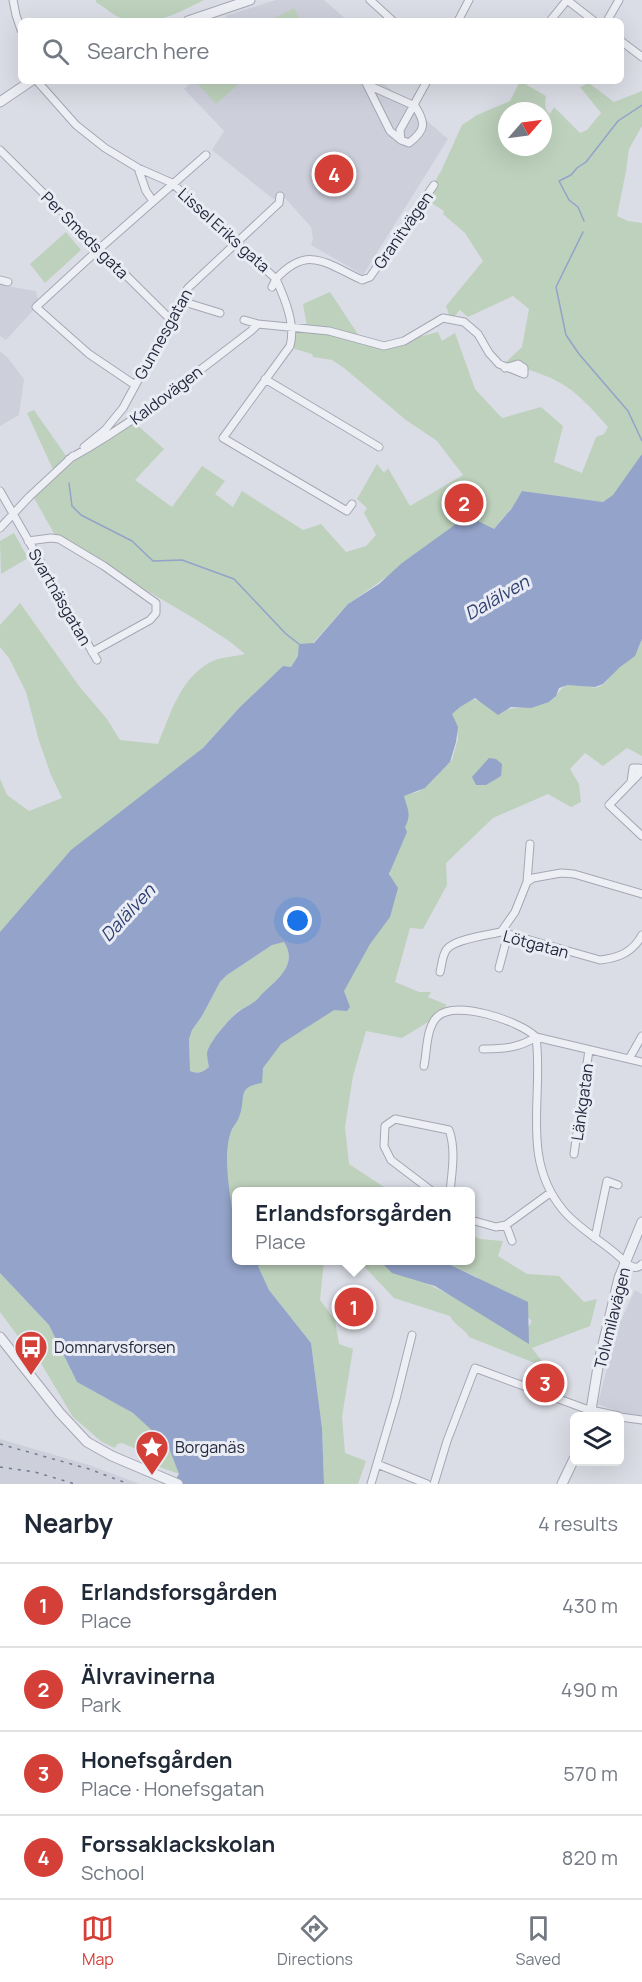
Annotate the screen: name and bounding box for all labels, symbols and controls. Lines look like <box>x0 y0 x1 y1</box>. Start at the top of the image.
search box <box>18 18 624 84</box>
icon: search <box>39 35 72 68</box>
text: Search here <box>87 36 209 66</box>
north arrow <box>498 102 552 156</box>
pin: 4 <box>314 152 354 196</box>
street label: Lissel Eriks gata <box>173 183 275 277</box>
street label: Per Smeds gata <box>36 186 134 284</box>
street label: Granitvägen <box>368 187 438 273</box>
street label: Gunnesgatan <box>129 285 197 383</box>
street label: Kaldovägen <box>125 361 207 429</box>
pin: 2 <box>444 480 484 526</box>
street label: Svartnäsgatan <box>23 545 97 649</box>
water label: Dalälven <box>460 569 534 625</box>
water label: Dalälven <box>95 878 161 946</box>
your location <box>283 906 312 935</box>
street label: Lötgatan <box>501 925 571 963</box>
street label: Länkgatan <box>566 1062 598 1142</box>
popup <box>232 1187 475 1265</box>
text: Erlandsforsgården <box>255 1198 452 1228</box>
text: Place <box>255 1228 306 1255</box>
street label: Tolvmilavägen <box>589 1265 635 1371</box>
pin: 1 <box>334 1284 374 1330</box>
bus stop icon: Domnarvsforsen <box>13 1329 49 1376</box>
place label: Domnarvsforsen <box>54 1336 175 1358</box>
pin: 3 <box>526 1360 564 1406</box>
map controls <box>570 1412 624 1466</box>
button: layers <box>570 1412 624 1466</box>
place icon: Borganäs <box>134 1429 170 1476</box>
place label: Borganäs <box>175 1436 245 1458</box>
text: Nearby <box>24 1505 113 1541</box>
text: 4 results <box>538 1510 618 1537</box>
text: Erlandsforsgården <box>81 1577 277 1607</box>
text: 1 <box>39 1592 48 1619</box>
text: 430 m <box>562 1592 618 1619</box>
text: Place <box>81 1607 131 1634</box>
text: Älvravinerna <box>81 1661 215 1691</box>
text: 2 <box>38 1676 49 1703</box>
text: 490 m <box>561 1676 618 1703</box>
text: Park <box>81 1691 121 1718</box>
text: Honefsgården <box>81 1745 233 1775</box>
text: 3 <box>38 1760 49 1787</box>
text: 570 m <box>563 1760 618 1787</box>
text: Place · Honefsgatan <box>81 1775 264 1802</box>
text: Forssaklackskolan <box>81 1829 275 1859</box>
text: 4 <box>37 1844 50 1871</box>
text: 820 m <box>562 1844 618 1871</box>
text: School <box>81 1859 145 1886</box>
tab: Map <box>81 1912 114 1970</box>
tab: Directions <box>277 1912 353 1970</box>
tab: Saved <box>516 1912 561 1970</box>

